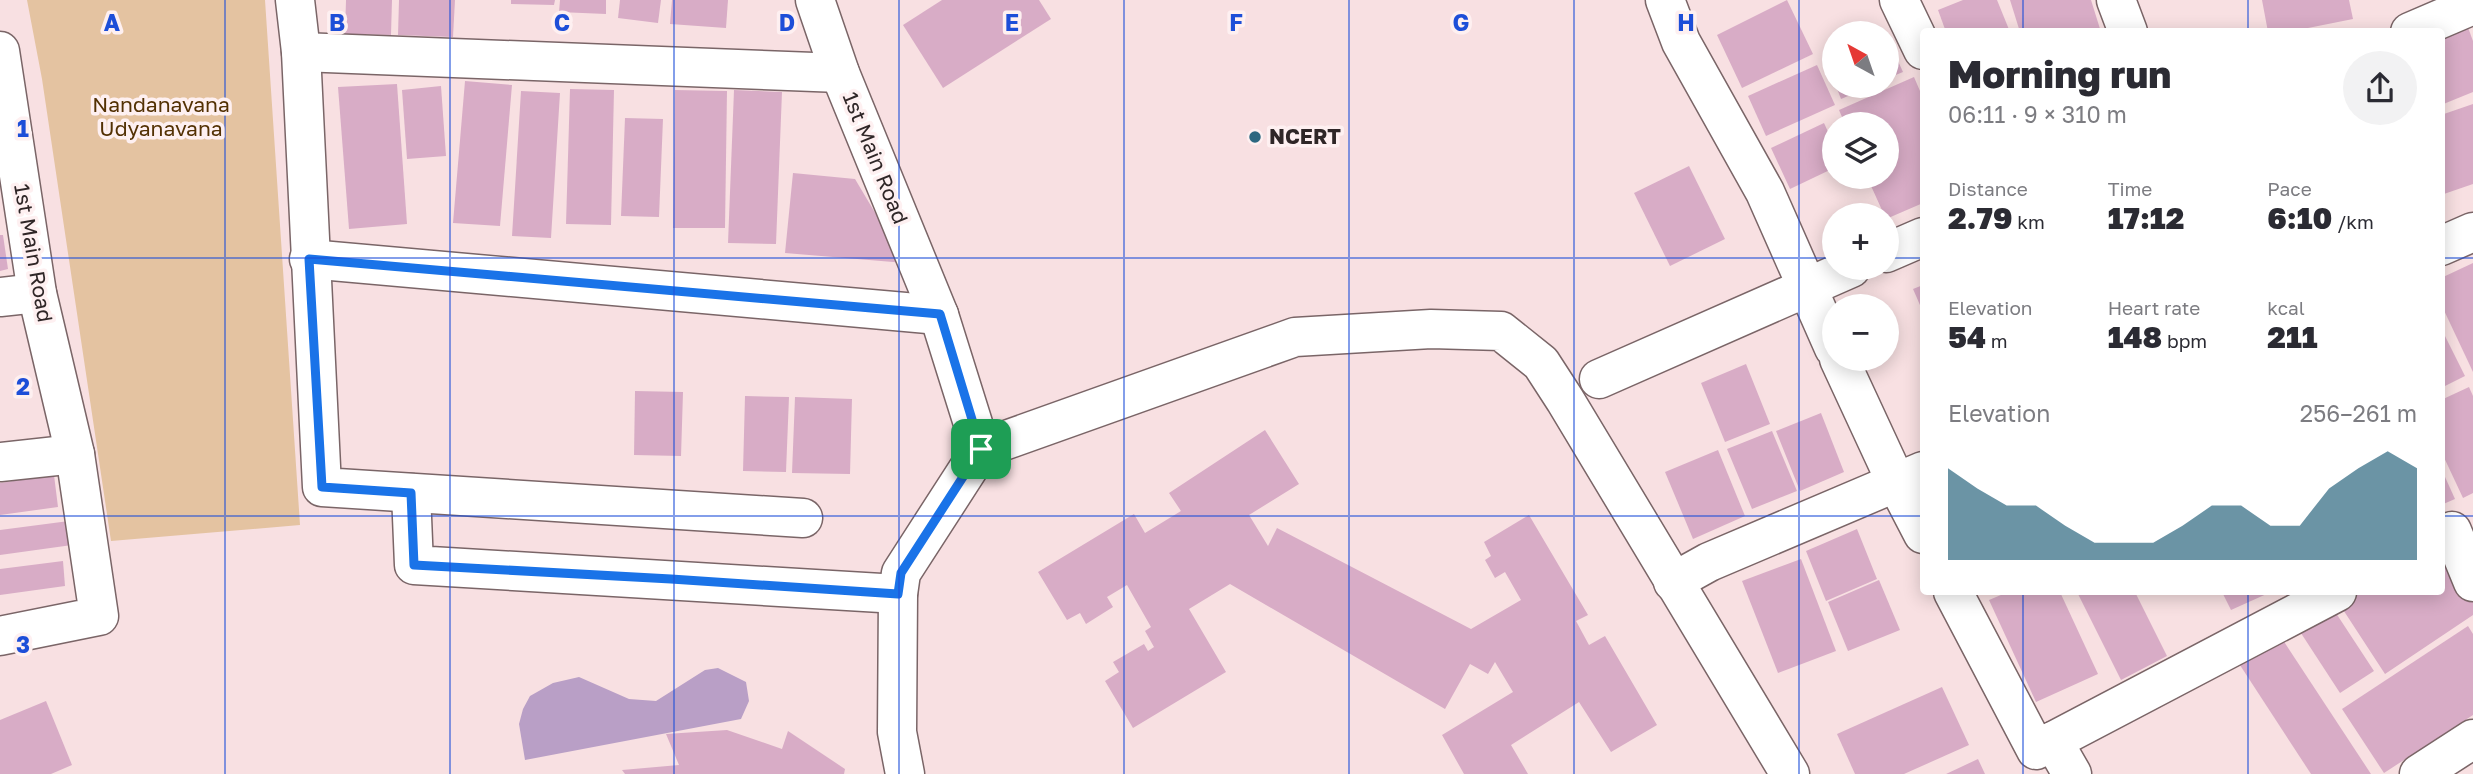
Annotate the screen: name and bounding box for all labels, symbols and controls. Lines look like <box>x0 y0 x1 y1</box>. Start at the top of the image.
text: A <box>104 8 121 36</box>
text: B <box>329 8 345 36</box>
text: C <box>554 8 570 36</box>
text: D <box>779 8 795 36</box>
text: E <box>1005 8 1019 36</box>
text: F <box>1229 8 1243 36</box>
text: G <box>1453 8 1469 36</box>
text: H <box>1677 8 1695 36</box>
north arrow <box>1822 21 1899 98</box>
map controls <box>1822 21 1899 371</box>
text: Morning run <box>1948 51 2171 96</box>
button: share <box>2343 51 2417 125</box>
street label: 1st Main Road <box>838 88 914 227</box>
park label: Nandanavana Udyanavana <box>92 91 230 141</box>
text: 06:11 · 9 × 310 m <box>1948 100 2127 128</box>
button: layers <box>1822 112 1899 189</box>
text: 1 <box>17 114 29 142</box>
place label: NCERT <box>1269 123 1341 149</box>
marker: NCERT <box>1247 129 1263 145</box>
text: Distance <box>1948 177 2028 200</box>
text: Time <box>2108 177 2152 200</box>
text: Pace <box>2267 177 2312 200</box>
street label: 1st Main Road <box>9 182 59 324</box>
text: 2.79 <box>1948 200 2012 236</box>
text: 17:12 <box>2108 200 2184 236</box>
text: 6:10 <box>2267 200 2332 236</box>
button: + <box>1822 203 1899 280</box>
text: km <box>2012 210 2045 233</box>
text: /km <box>2332 210 2374 233</box>
button: − <box>1822 294 1899 371</box>
text: Elevation <box>1948 296 2033 319</box>
text: Heart rate <box>2108 296 2200 319</box>
text: kcal <box>2267 296 2305 319</box>
text: 54 <box>1948 319 1986 355</box>
text: 148 <box>2108 319 2162 355</box>
text: 211 <box>2267 319 2318 355</box>
text: m <box>1986 329 2008 352</box>
text: bpm <box>2162 329 2207 352</box>
text: 2 <box>16 372 30 400</box>
text: Elevation <box>1948 399 2050 427</box>
text: 256–261 m <box>2300 399 2417 427</box>
pin <box>951 419 1011 479</box>
icon: arrive <box>962 430 1000 468</box>
text: 3 <box>16 630 30 658</box>

